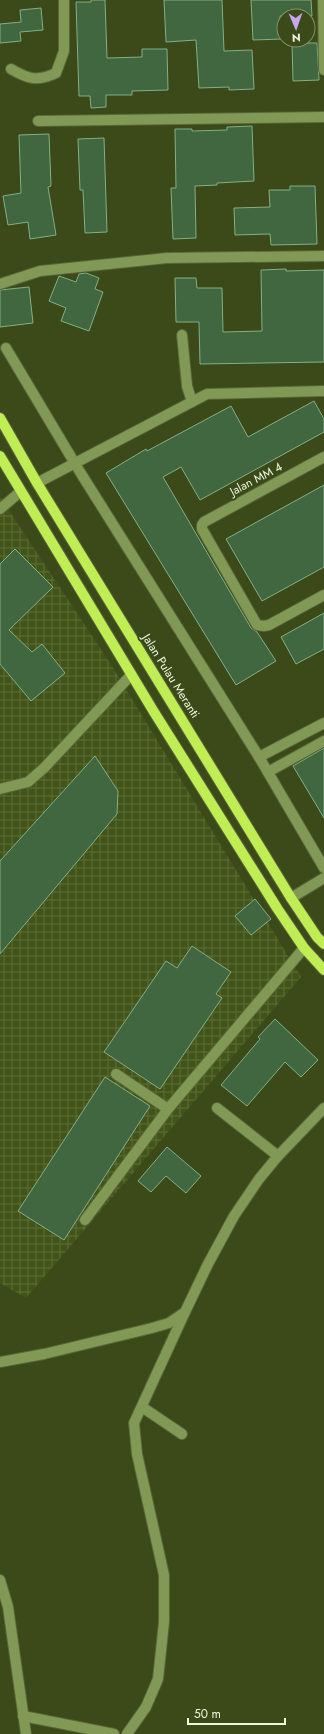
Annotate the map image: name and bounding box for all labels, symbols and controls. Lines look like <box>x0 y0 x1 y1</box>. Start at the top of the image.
north arrow <box>276 8 316 48</box>
text: N <box>292 30 301 46</box>
street label: Jalan MM 4 <box>225 458 285 501</box>
street label: Jalan Pulau Meranti <box>137 629 204 722</box>
scale bar <box>188 1700 285 1726</box>
text: 50 m <box>194 1705 221 1723</box>

